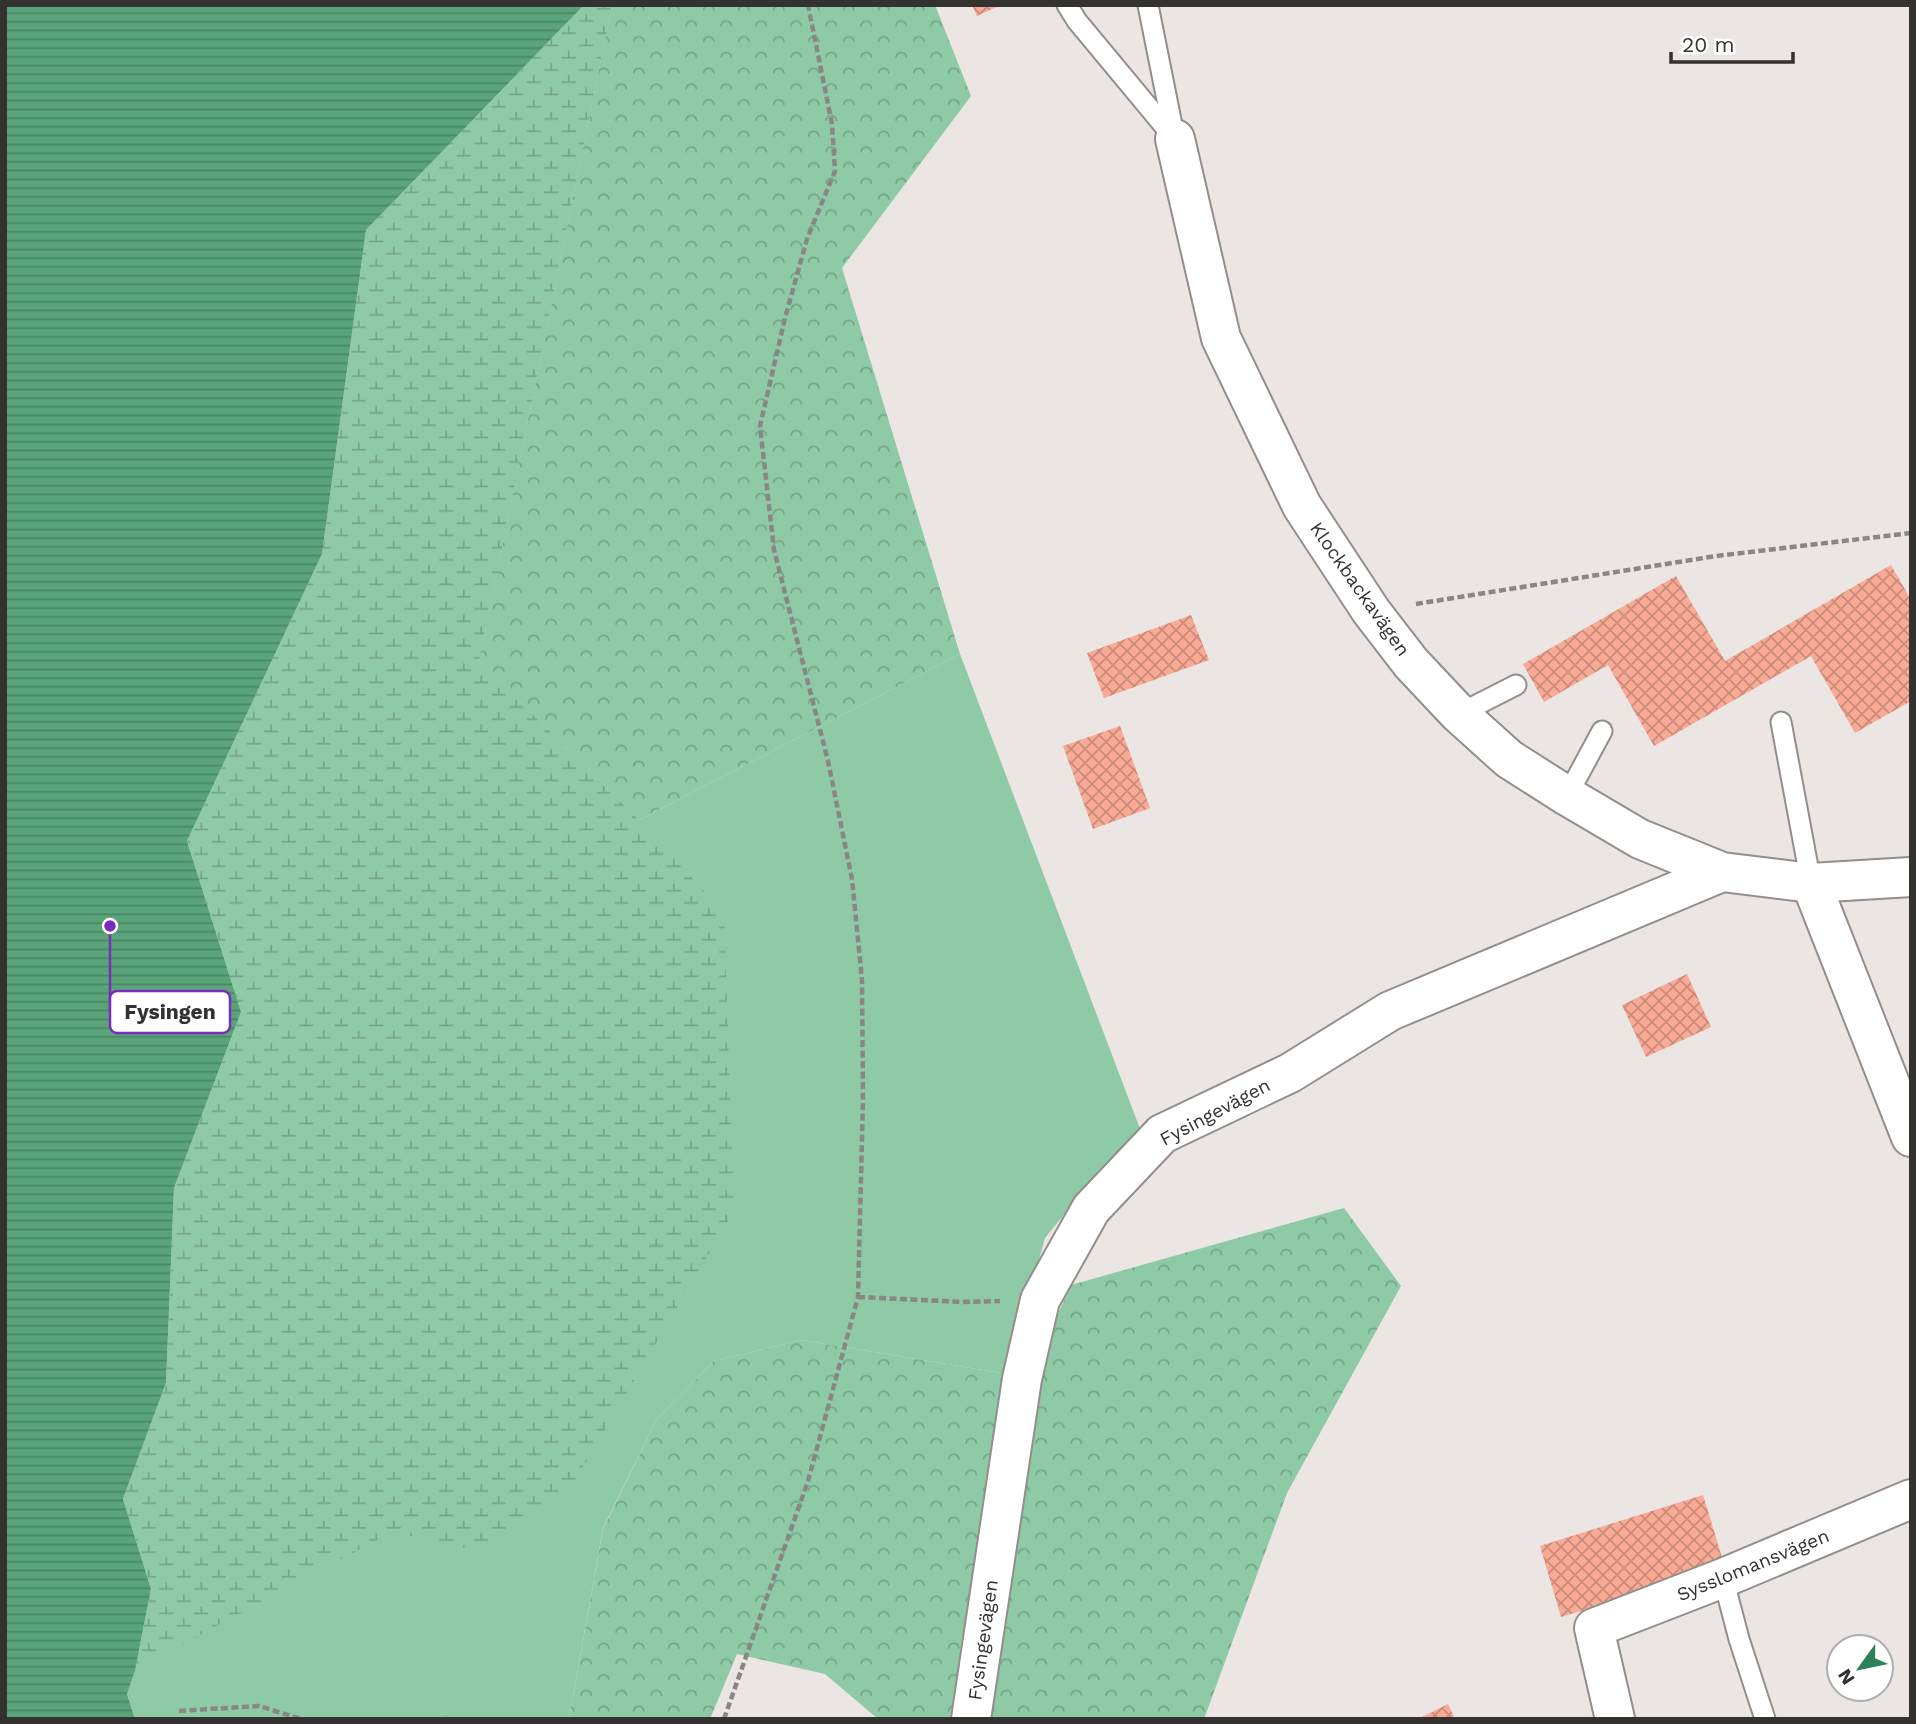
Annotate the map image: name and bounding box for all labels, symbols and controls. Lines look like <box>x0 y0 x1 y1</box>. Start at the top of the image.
scale bar <box>1671 21 1794 65</box>
text: 20 m <box>1682 32 1734 57</box>
street label: Klockbackavägen <box>1305 517 1415 661</box>
callout: Fysingen <box>110 991 230 1033</box>
text: Fysingen <box>124 999 216 1024</box>
street label: Fysingevägen <box>1156 1073 1274 1151</box>
street label: Sysslomansvägen <box>1674 1524 1832 1606</box>
street label: Fysingevägen <box>963 1578 1003 1702</box>
north arrow <box>1825 1633 1895 1703</box>
text: N <box>1833 1665 1860 1689</box>

